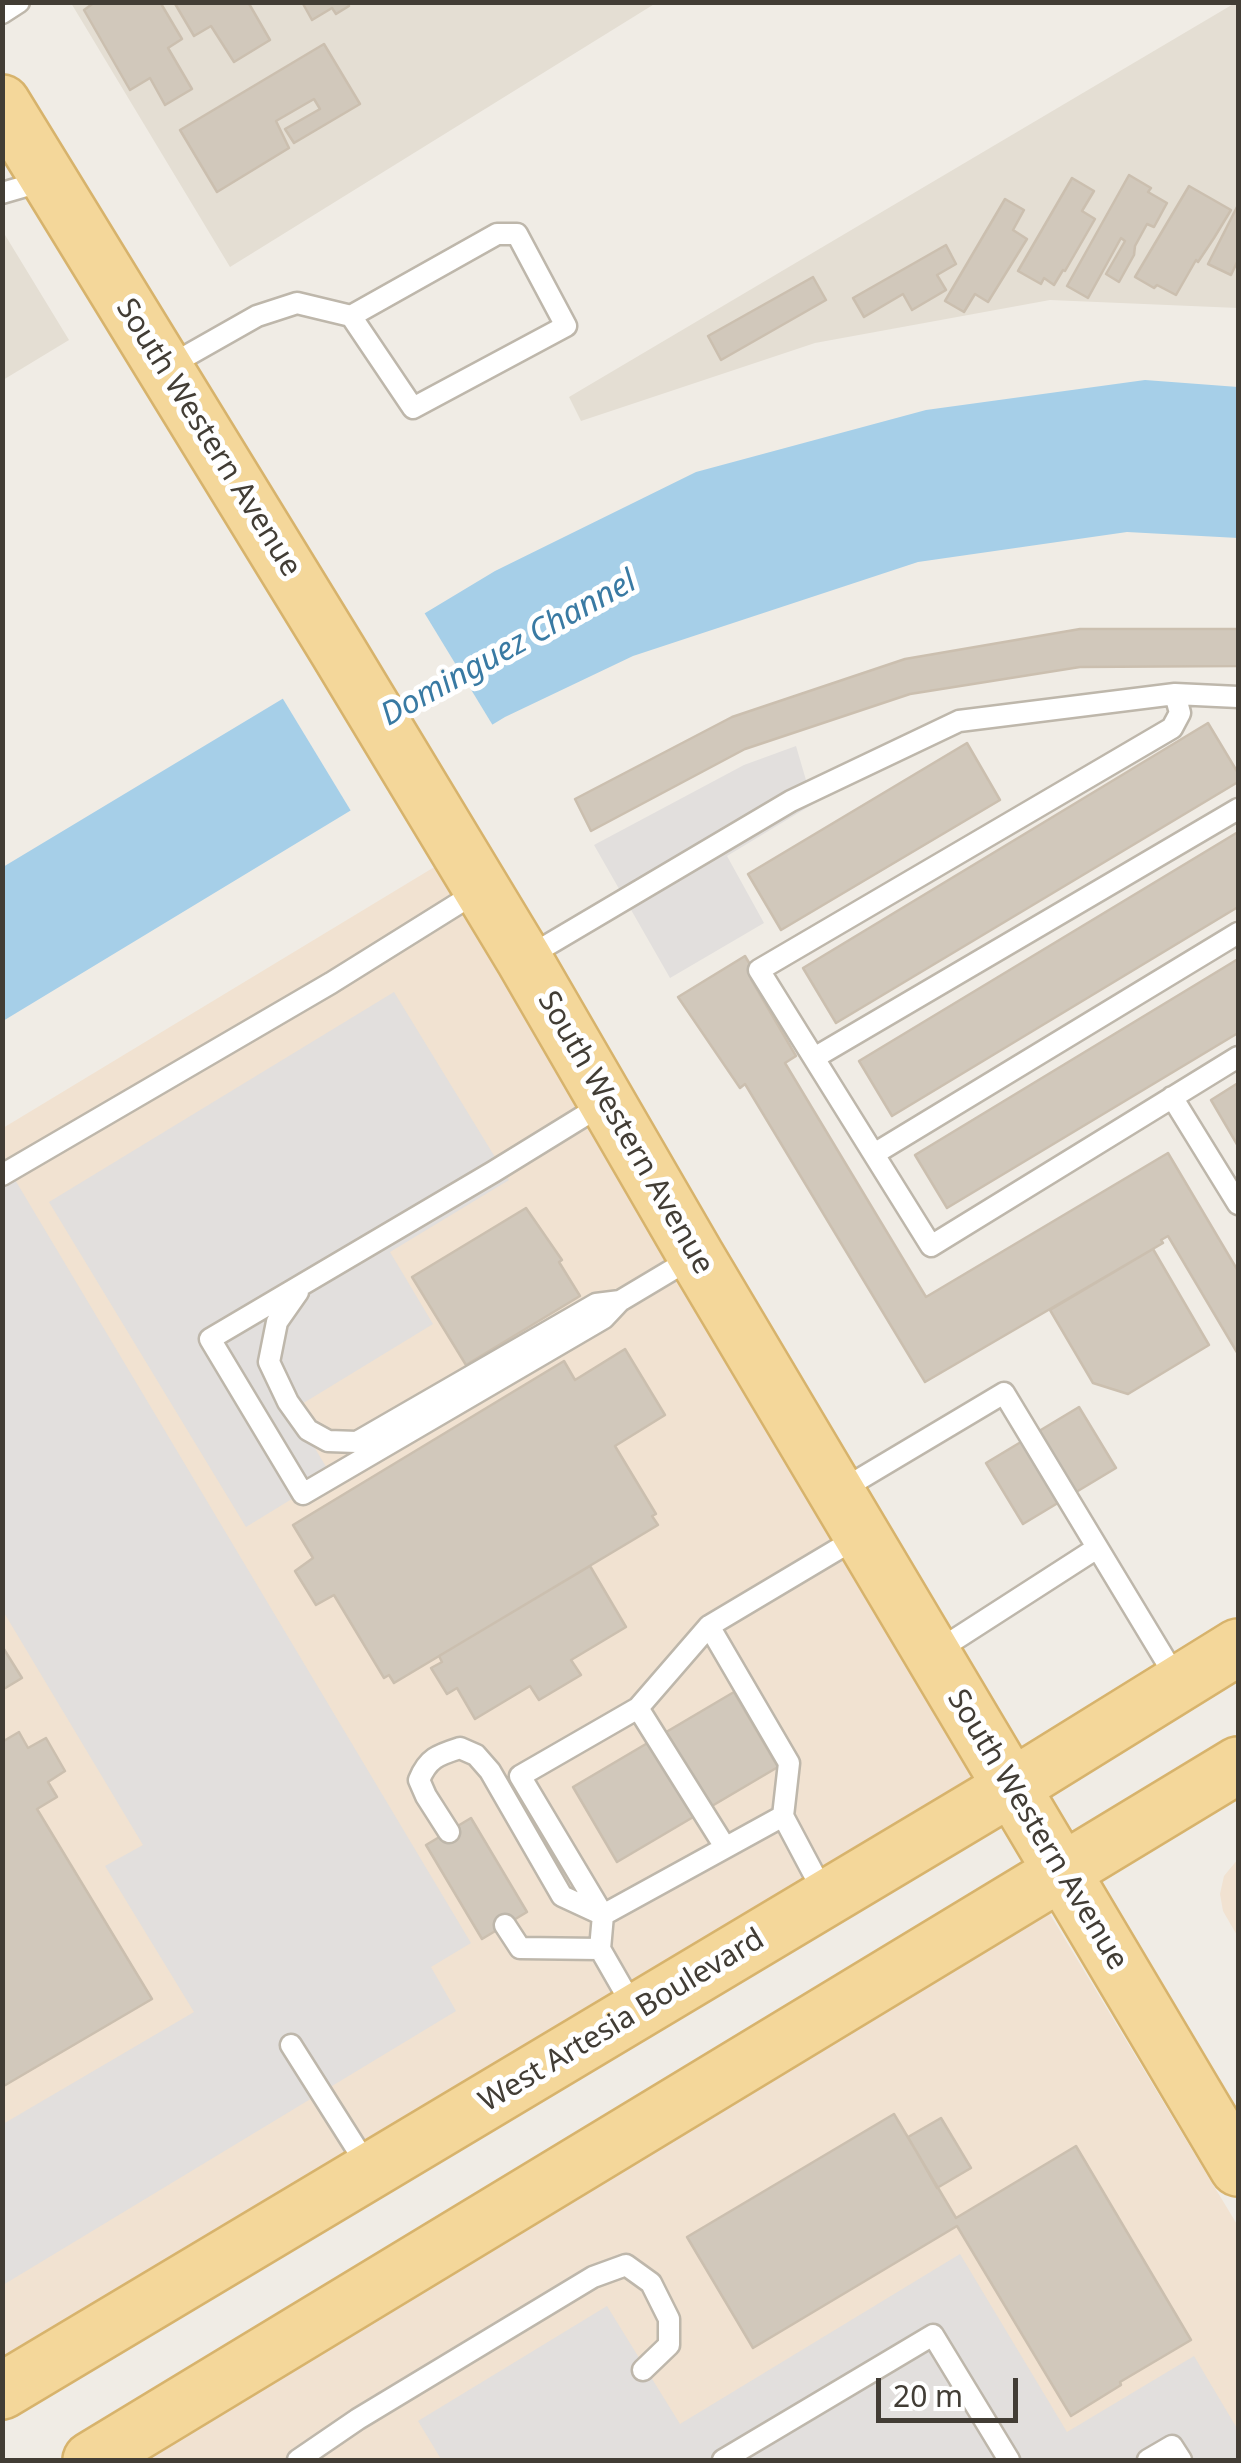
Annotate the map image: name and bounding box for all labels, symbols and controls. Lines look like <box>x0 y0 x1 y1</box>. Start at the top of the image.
street label: South Western Avenue <box>108 292 308 584</box>
water label: Dominguez Channel <box>375 563 643 735</box>
street label: South Western Avenue <box>529 985 721 1281</box>
street label: South Western Avenue <box>939 1683 1135 1977</box>
street label: West Artesia Boulevard <box>473 1922 771 2120</box>
scale bar <box>881 2358 1024 2420</box>
text: 20 m <box>893 2375 963 2416</box>

